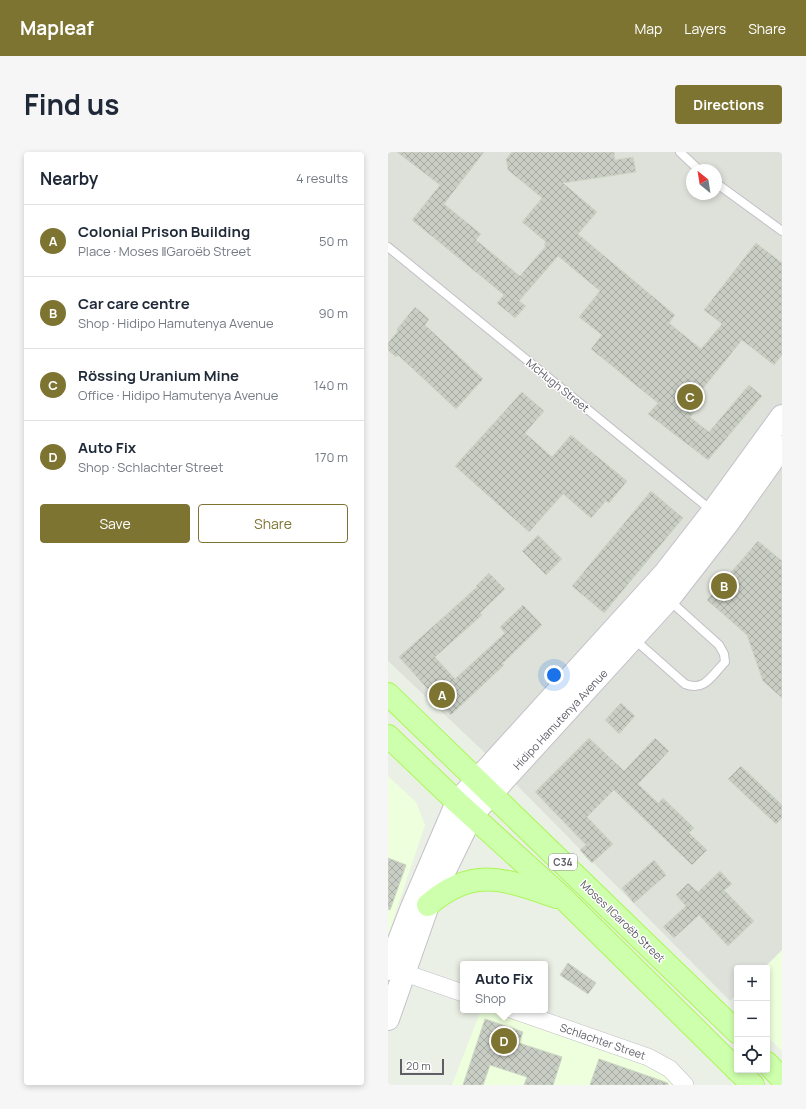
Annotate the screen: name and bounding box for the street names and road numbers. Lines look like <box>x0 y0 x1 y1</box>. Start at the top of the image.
street label: McHugh Street <box>523 355 593 415</box>
street label: Hidipo Hamutenya Avenue <box>509 665 611 772</box>
road number: C34 <box>549 854 577 870</box>
street label: Moses ǁGaroëb Street <box>577 877 669 965</box>
street label: Schlachter Street <box>558 1019 648 1063</box>

